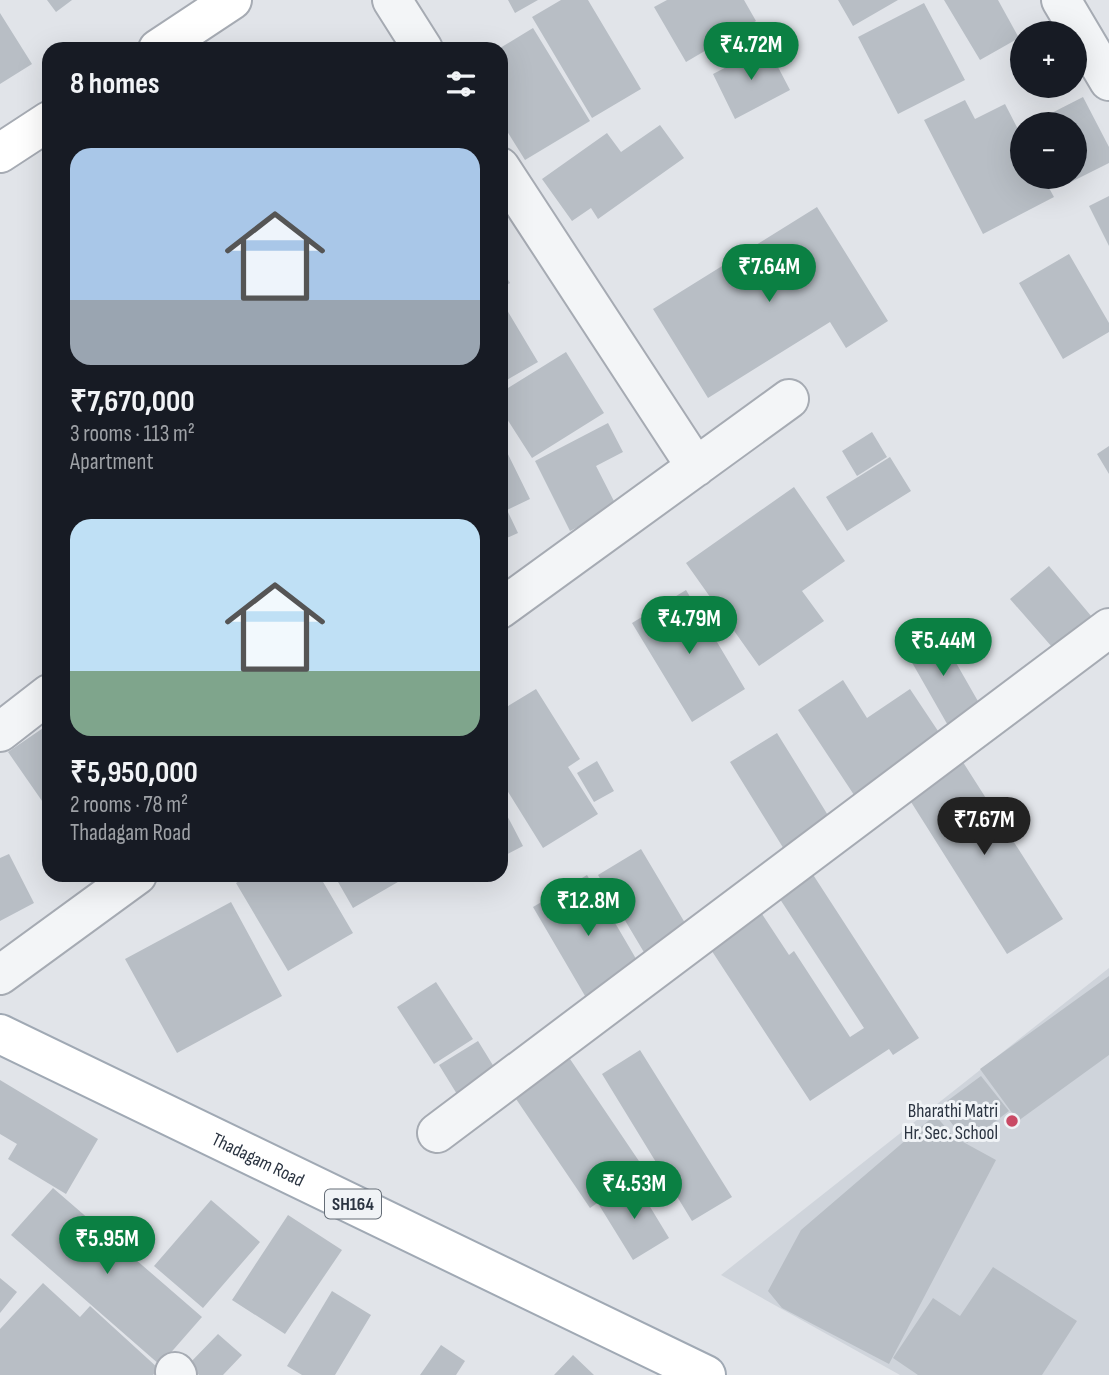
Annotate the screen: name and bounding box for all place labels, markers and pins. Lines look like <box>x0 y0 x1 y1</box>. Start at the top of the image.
pin: ₹4.72M <box>694 22 808 82</box>
pin: ₹7.64M <box>712 244 826 304</box>
pin: ₹4.79M <box>632 596 746 656</box>
pin: ₹5.44M <box>886 618 1000 678</box>
pin: ₹7.67M <box>927 798 1041 857</box>
pin: ₹12.8M <box>531 878 645 938</box>
place label: Bharathi Matri Hr. Sec. School <box>904 1100 998 1145</box>
marker: Bharathi Matri Hr. Sec. School <box>1004 1113 1020 1129</box>
pin: ₹4.53M <box>577 1162 691 1221</box>
pin: ₹5.95M <box>50 1216 164 1276</box>

